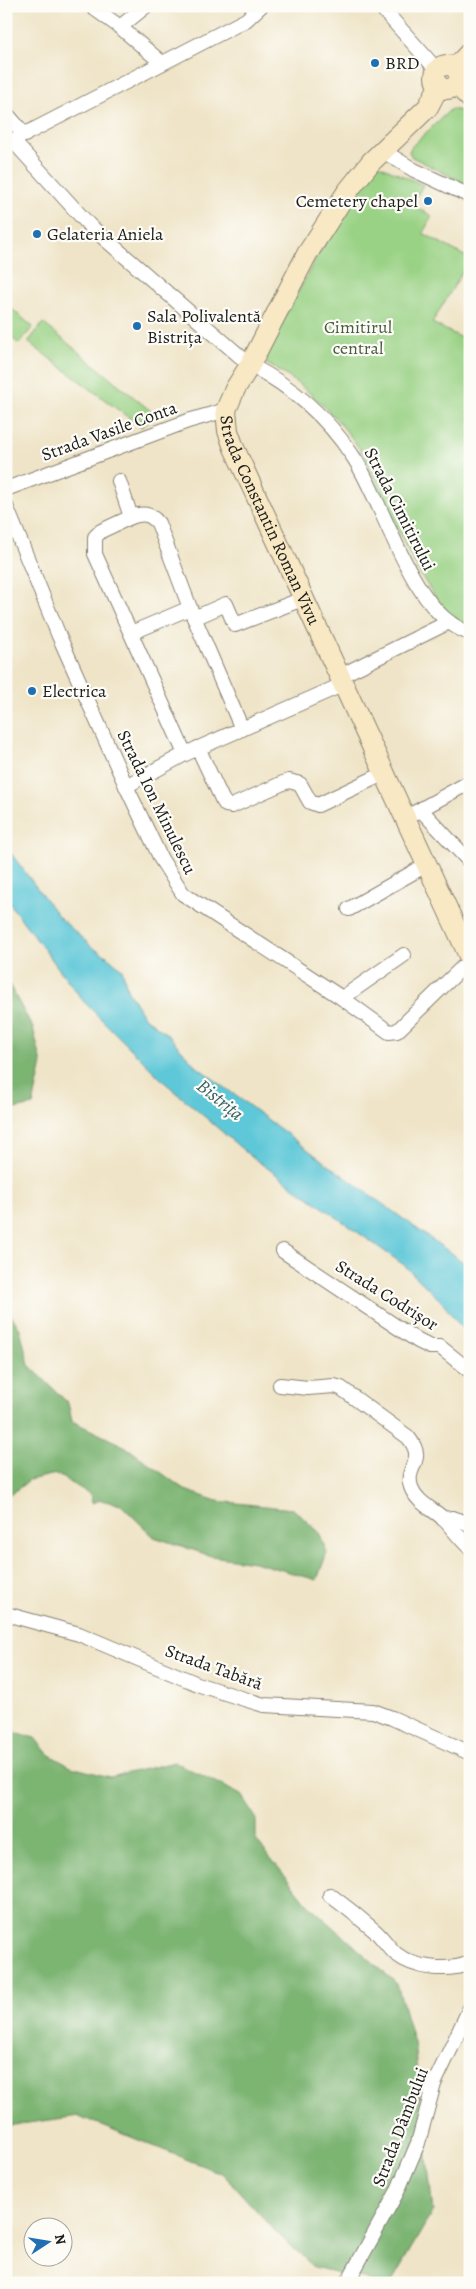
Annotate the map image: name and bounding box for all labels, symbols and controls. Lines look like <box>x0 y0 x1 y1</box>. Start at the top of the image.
place label: BRD <box>385 51 419 75</box>
marker: BRD <box>369 57 381 69</box>
place label: Cemetery chapel <box>296 189 419 213</box>
marker: Cemetery chapel <box>422 195 434 207</box>
place label: Gelateria Aniela <box>47 222 164 246</box>
marker: Gelateria Aniela <box>31 228 43 240</box>
place label: Sala Polivalentă Bistrița <box>147 304 262 349</box>
park label: Cimitirul central <box>324 315 393 360</box>
marker: Sala Polivalentă Bistrița <box>131 320 143 332</box>
street label: Strada Vasile Conta <box>38 395 181 467</box>
street label: Strada Constantin Roman Vivu <box>215 414 326 629</box>
street label: Strada Cimitirului <box>359 443 441 575</box>
place label: Electrica <box>42 679 107 703</box>
marker: Electrica <box>26 685 38 697</box>
street label: Strada Ion Minulescu <box>112 726 202 878</box>
water label: Bistrița <box>191 1073 249 1127</box>
street label: Strada Codrișor <box>331 1254 443 1336</box>
street label: Strada Tabără <box>162 1638 267 1696</box>
street label: Strada Dâmbului <box>366 2064 434 2190</box>
north arrow <box>22 2216 72 2266</box>
text: N <box>50 2232 71 2246</box>

